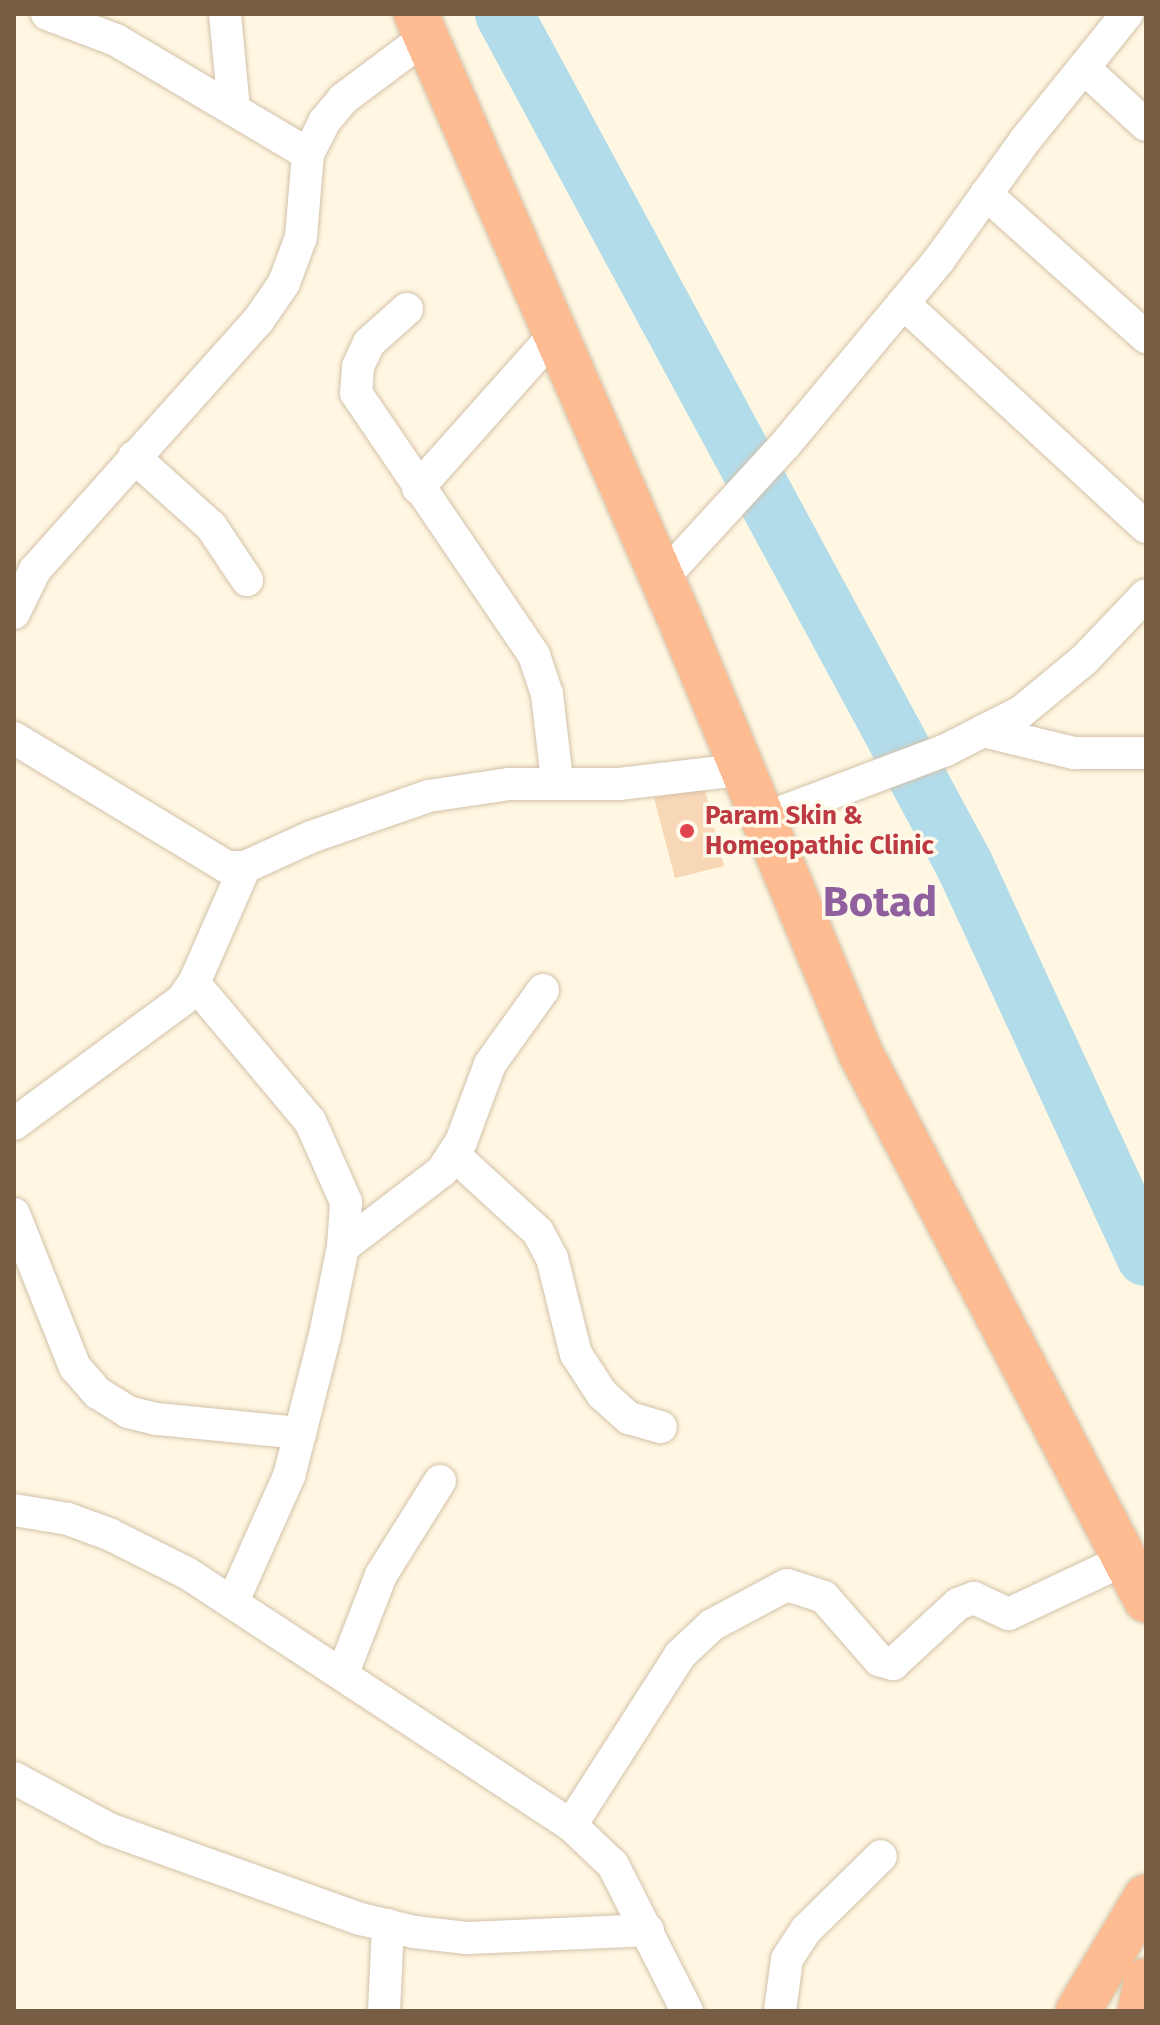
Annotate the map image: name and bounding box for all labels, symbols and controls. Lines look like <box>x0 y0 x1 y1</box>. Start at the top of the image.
place label: Param Skin & Homeopathic Clinic <box>705 800 934 862</box>
marker: Param Skin & Homeopathic Clinic <box>676 820 698 842</box>
district label: Botad <box>823 877 937 927</box>

